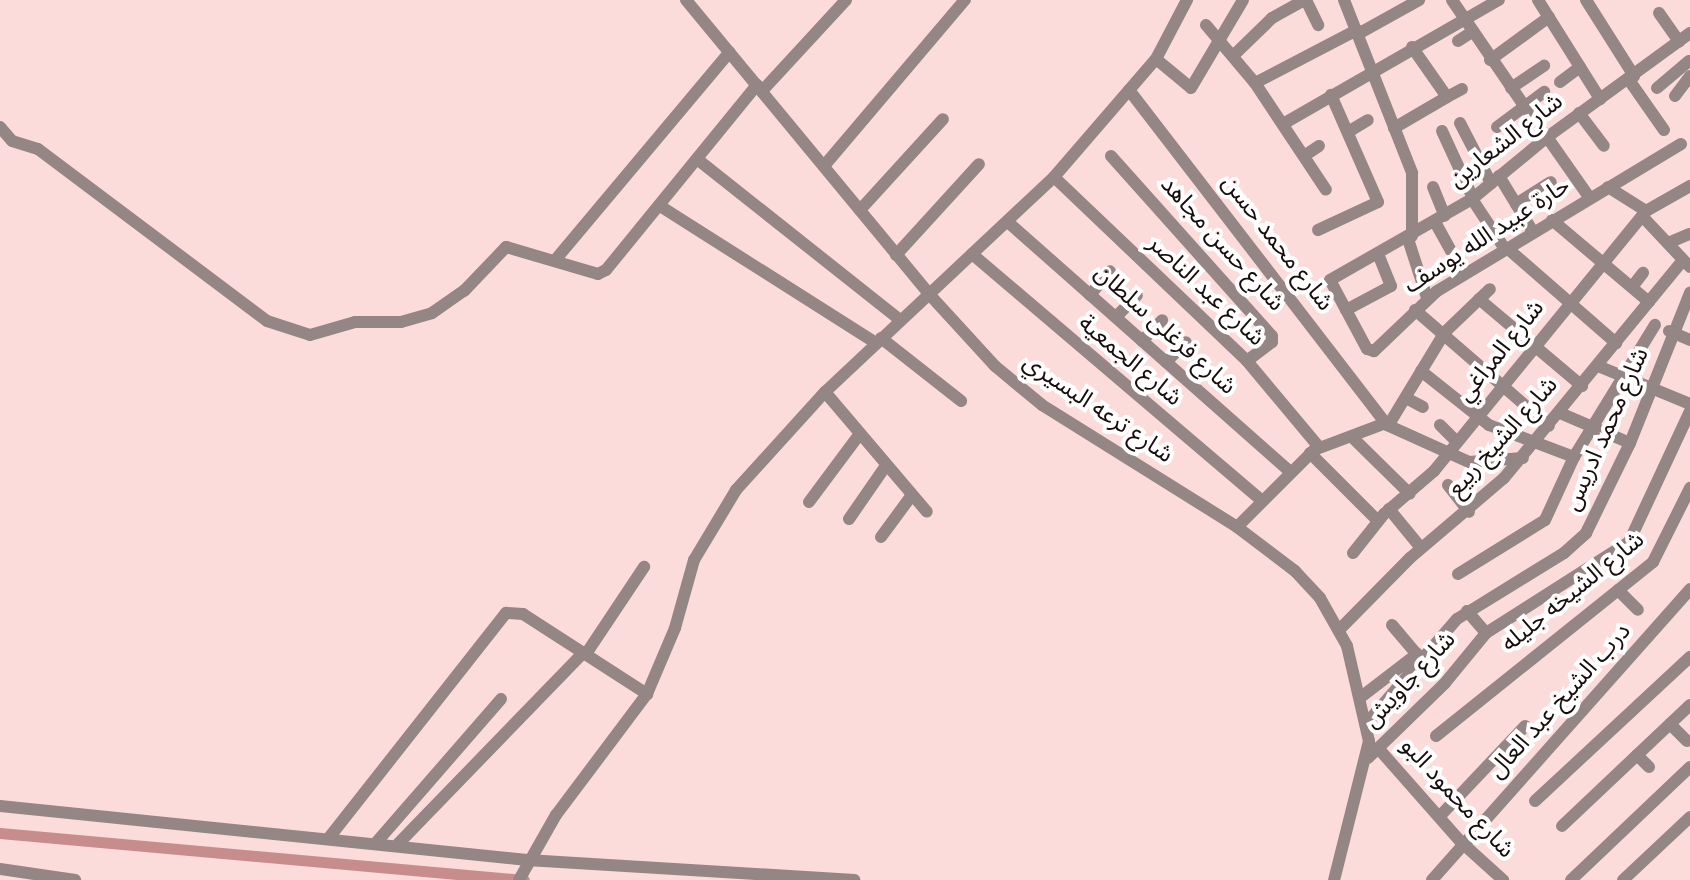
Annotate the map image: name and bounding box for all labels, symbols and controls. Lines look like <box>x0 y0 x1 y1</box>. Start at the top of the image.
street label: شارع الشعارين <box>1444 88 1570 196</box>
street label: شارع محمد حسن <box>1214 170 1338 318</box>
street label: شارع حسن مجاهد <box>1153 172 1289 318</box>
street label: حارة عبيد الله يوسف <box>1400 173 1576 301</box>
street label: شارع عبد الناصر <box>1141 230 1269 354</box>
street label: شارع فرغلى سلطان <box>1087 260 1241 402</box>
street label: شارع المراغي <box>1452 295 1552 409</box>
street label: شارع الجمعية <box>1071 310 1187 414</box>
street label: شارع محمد ادريس <box>1559 344 1657 516</box>
street label: شارع ترعه البسيري <box>1016 349 1178 471</box>
street label: شارع الشيخ ربيع <box>1443 372 1565 504</box>
street label: شارع الشيخه جليله <box>1497 527 1651 659</box>
street label: درب الشيخ عبد العال <box>1484 618 1638 786</box>
street label: شارع جاويش <box>1359 627 1463 735</box>
street label: شارع محمود البو <box>1393 733 1519 865</box>

